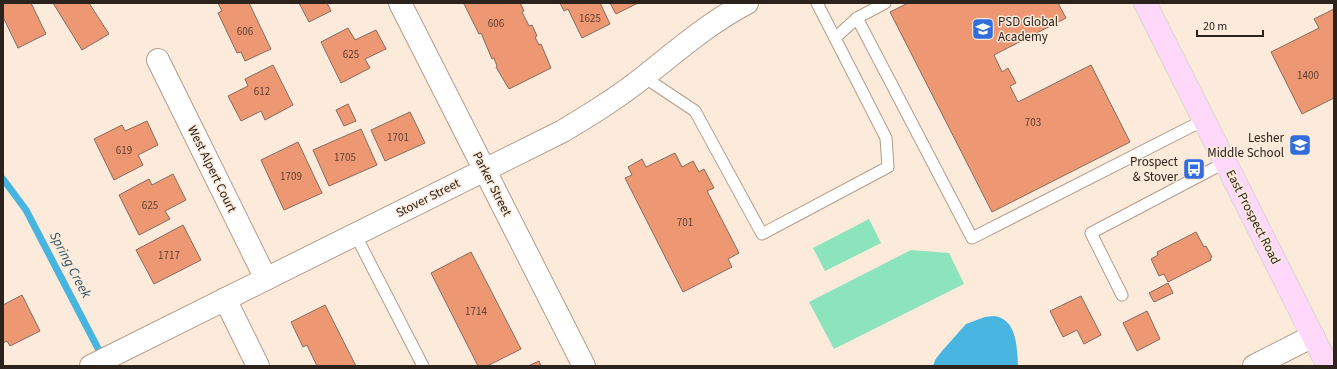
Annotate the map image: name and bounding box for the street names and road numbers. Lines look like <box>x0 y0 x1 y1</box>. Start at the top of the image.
street label: West Alpert Court <box>183 122 241 216</box>
street label: Parker Street <box>468 149 516 220</box>
street label: East Prospect Road <box>1221 167 1285 267</box>
street label: Stover Street <box>393 174 464 222</box>

